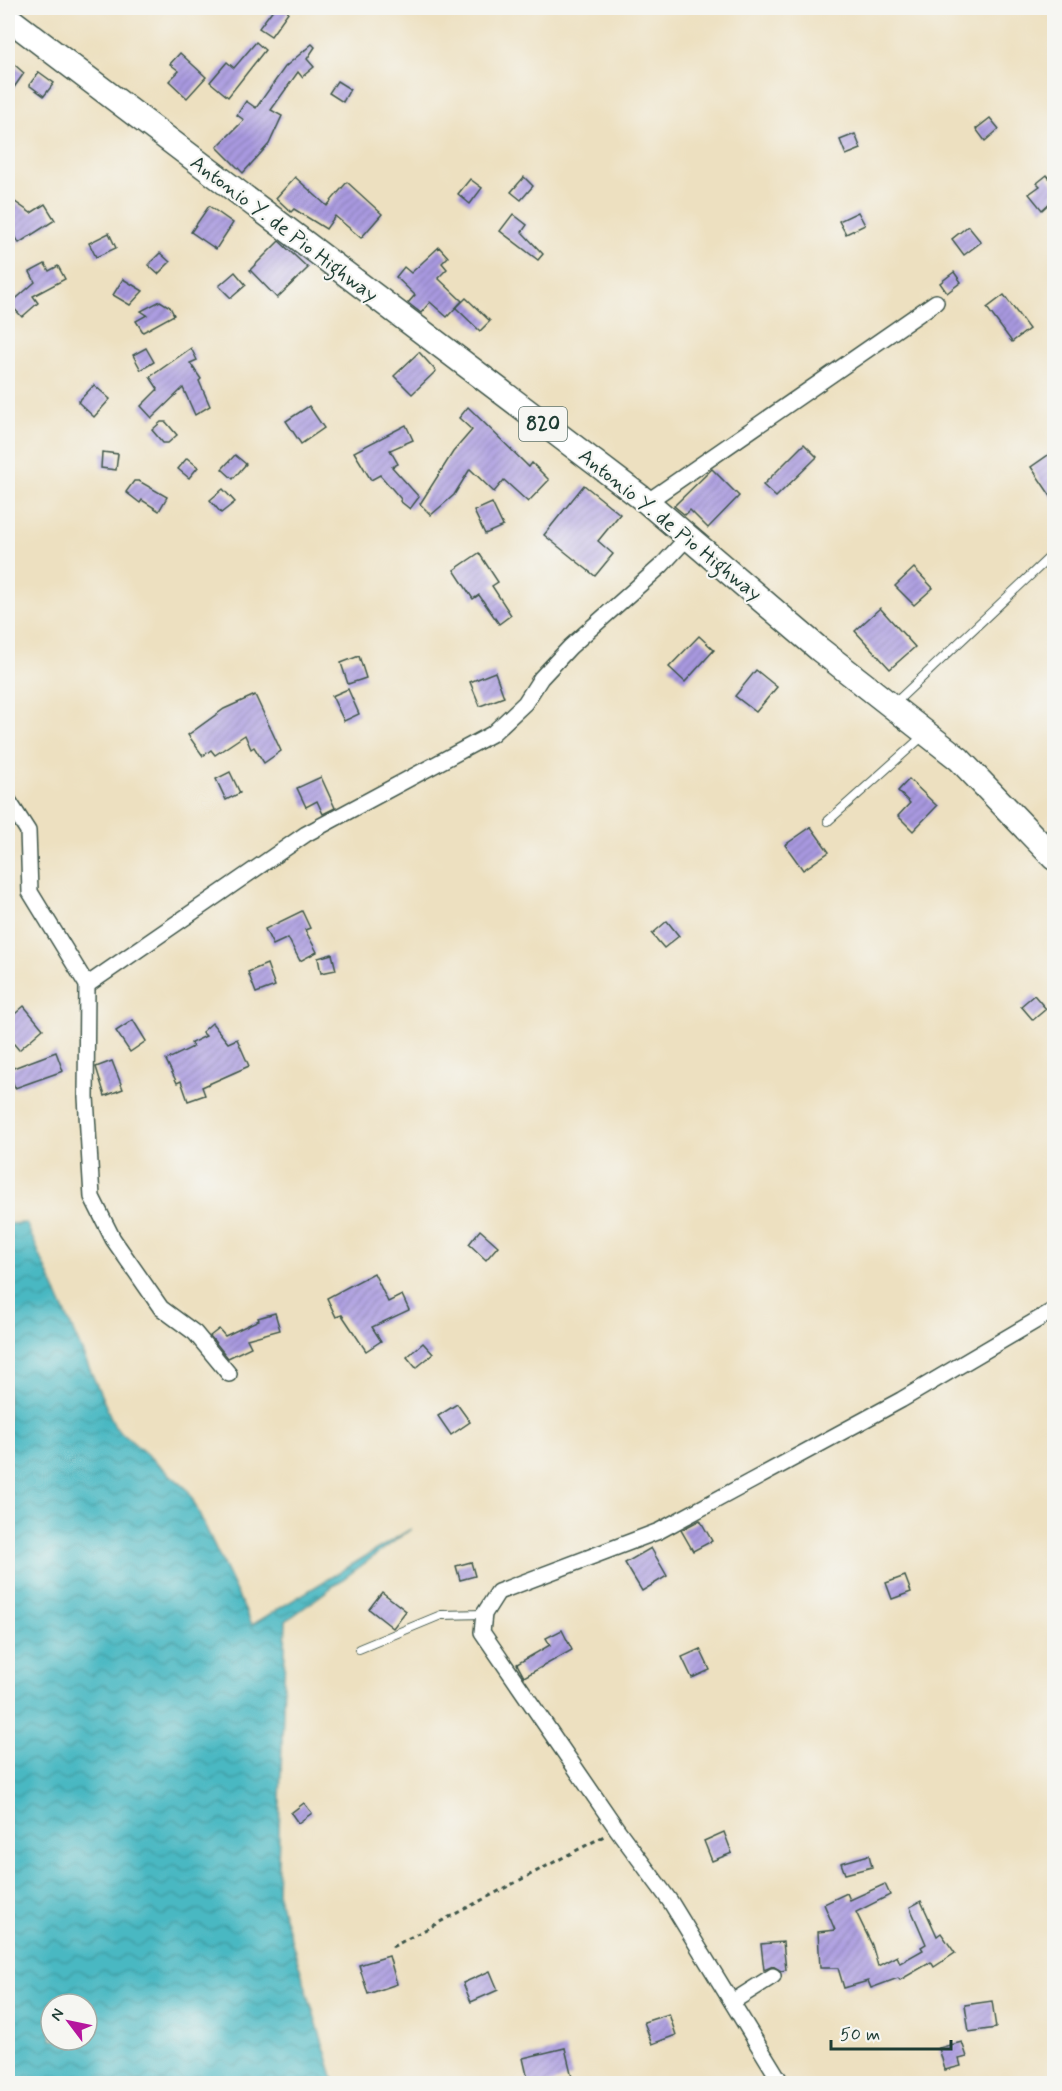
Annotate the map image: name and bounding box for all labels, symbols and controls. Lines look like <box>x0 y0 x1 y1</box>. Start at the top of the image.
street label: Antonio Y. de Pio Highway <box>183 149 384 311</box>
road number: 820 <box>519 407 567 441</box>
street label: Antonio Y. de Pio Highway <box>571 442 768 609</box>
north arrow <box>39 1992 99 2052</box>
text: N <box>46 2005 69 2025</box>
scale bar <box>831 2013 951 2051</box>
text: 50 m <box>840 2023 880 2047</box>

